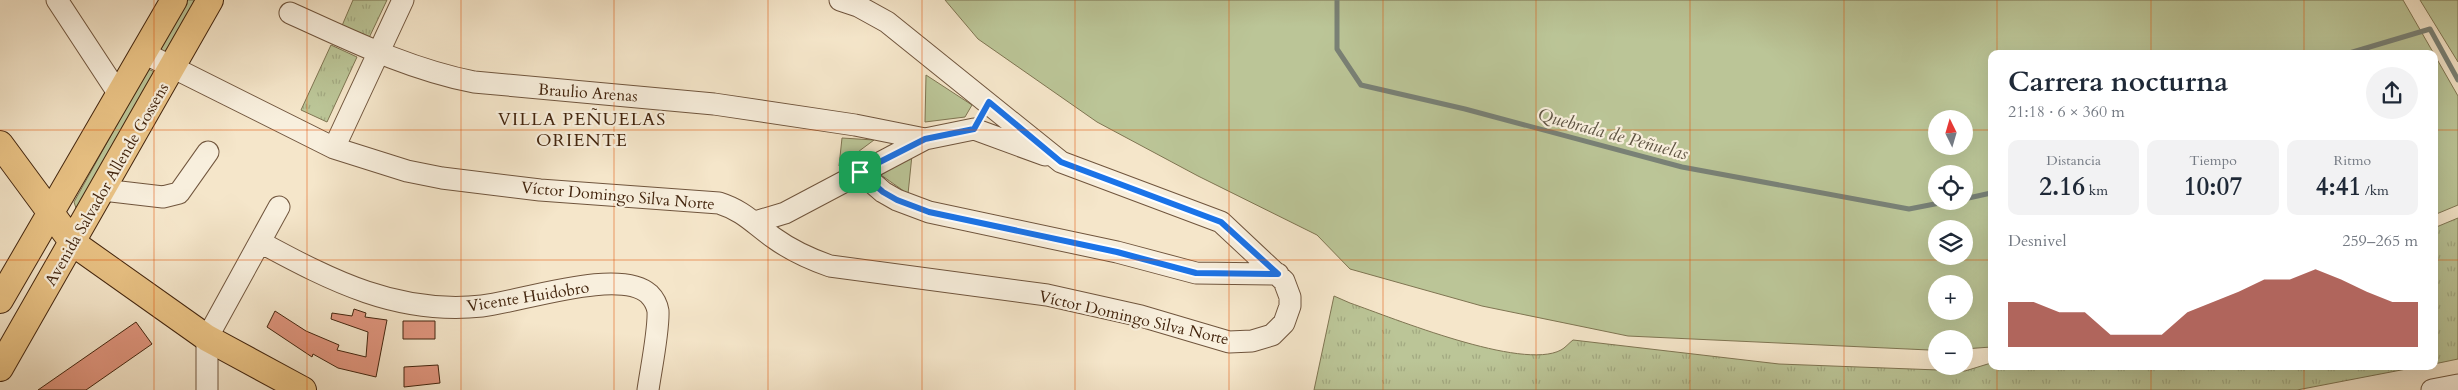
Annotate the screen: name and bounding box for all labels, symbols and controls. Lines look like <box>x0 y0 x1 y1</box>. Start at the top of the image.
text: Carrera nocturna <box>2008 63 2228 101</box>
button: share <box>2366 67 2418 119</box>
street label: Avenida Salvador Allende Gossens <box>40 79 174 290</box>
street label: Braulio Arenas <box>537 79 638 107</box>
text: 21:18 · 6 × 360 m <box>2008 101 2125 123</box>
water label: Quebrada de Peñuelas <box>1535 102 1691 167</box>
district label: VILLA PEÑUELAS ORIENTE <box>498 107 666 153</box>
north arrow <box>1928 110 1972 155</box>
map controls <box>1928 110 1973 375</box>
pin <box>839 151 881 193</box>
text: Distancia <box>2046 151 2101 170</box>
text: Tiempo <box>2189 151 2237 170</box>
text: Ritmo <box>2334 151 2371 170</box>
icon: arrive <box>846 158 874 186</box>
button: locate <box>1928 165 1973 210</box>
text: 2.16 <box>2039 170 2085 204</box>
text: 10:07 <box>2184 170 2242 204</box>
text: 4:41 <box>2316 170 2361 204</box>
street label: Víctor Domingo Silva Norte <box>520 177 716 215</box>
text: km <box>2085 181 2108 200</box>
text: /km <box>2361 181 2389 200</box>
button: layers <box>1928 220 1973 265</box>
text: Desnivel <box>2008 230 2067 252</box>
text: 259–265 m <box>2342 230 2418 252</box>
button: + <box>1928 275 1973 320</box>
street label: Vicente Huidobro <box>465 276 591 318</box>
street label: Víctor Domingo Silva Norte <box>1037 285 1231 351</box>
button: − <box>1928 330 1973 375</box>

